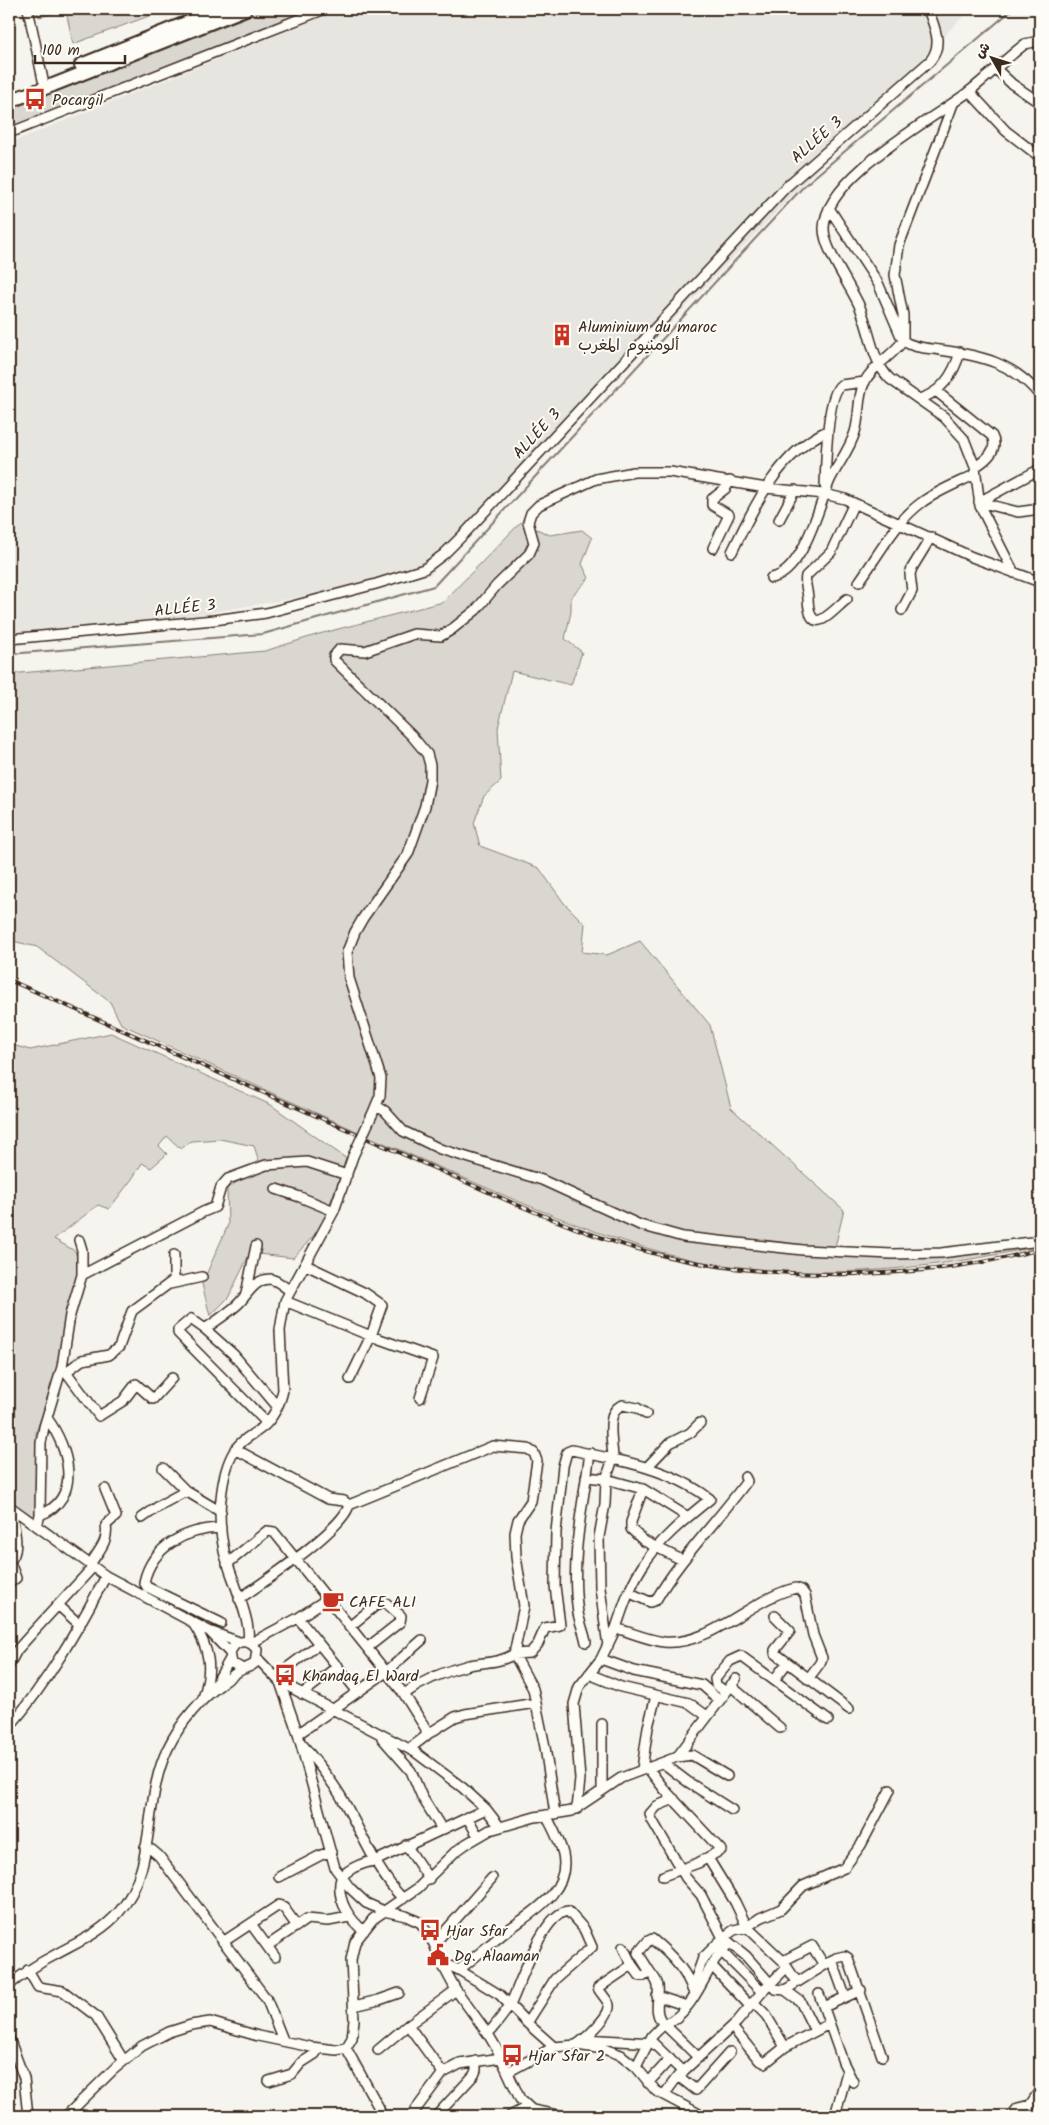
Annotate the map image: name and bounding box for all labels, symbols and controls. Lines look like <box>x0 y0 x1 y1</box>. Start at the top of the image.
scale bar <box>35 32 125 64</box>
north arrow <box>966 32 1016 82</box>
text: ش <box>969 38 996 63</box>
text: 100 m <box>42 39 80 63</box>
bus stop icon: Pocargil <box>22 86 48 112</box>
place label: Pocargil <box>52 88 103 113</box>
street label: ALLÉE 3 <box>786 111 848 170</box>
place label: Aluminium du maroc ألومنيوم المغرب <box>578 315 717 358</box>
building icon: Aluminium du maroc ألومنيوم المغرب <box>549 322 575 348</box>
street label: ALLÉE 3 <box>507 403 567 465</box>
street label: ALLÉE 3 <box>153 593 217 624</box>
cafe icon: CAFE ALI <box>320 1588 346 1614</box>
place label: CAFE ALI <box>349 1590 416 1615</box>
bus stop icon: Khandaq El Ward <box>272 1662 298 1688</box>
place label: Khandaq El Ward <box>302 1664 420 1689</box>
bus stop icon: Hjar Sfar <box>417 1917 443 1943</box>
place label: Hjar Sfar <box>446 1919 509 1944</box>
public building icon: Dg. Alaaman <box>425 1942 451 1968</box>
place label: Dg. Alaaman <box>454 1944 540 1969</box>
bus stop icon: Hjar Sfar 2 <box>499 2042 525 2068</box>
place label: Hjar Sfar 2 <box>528 2044 605 2069</box>

